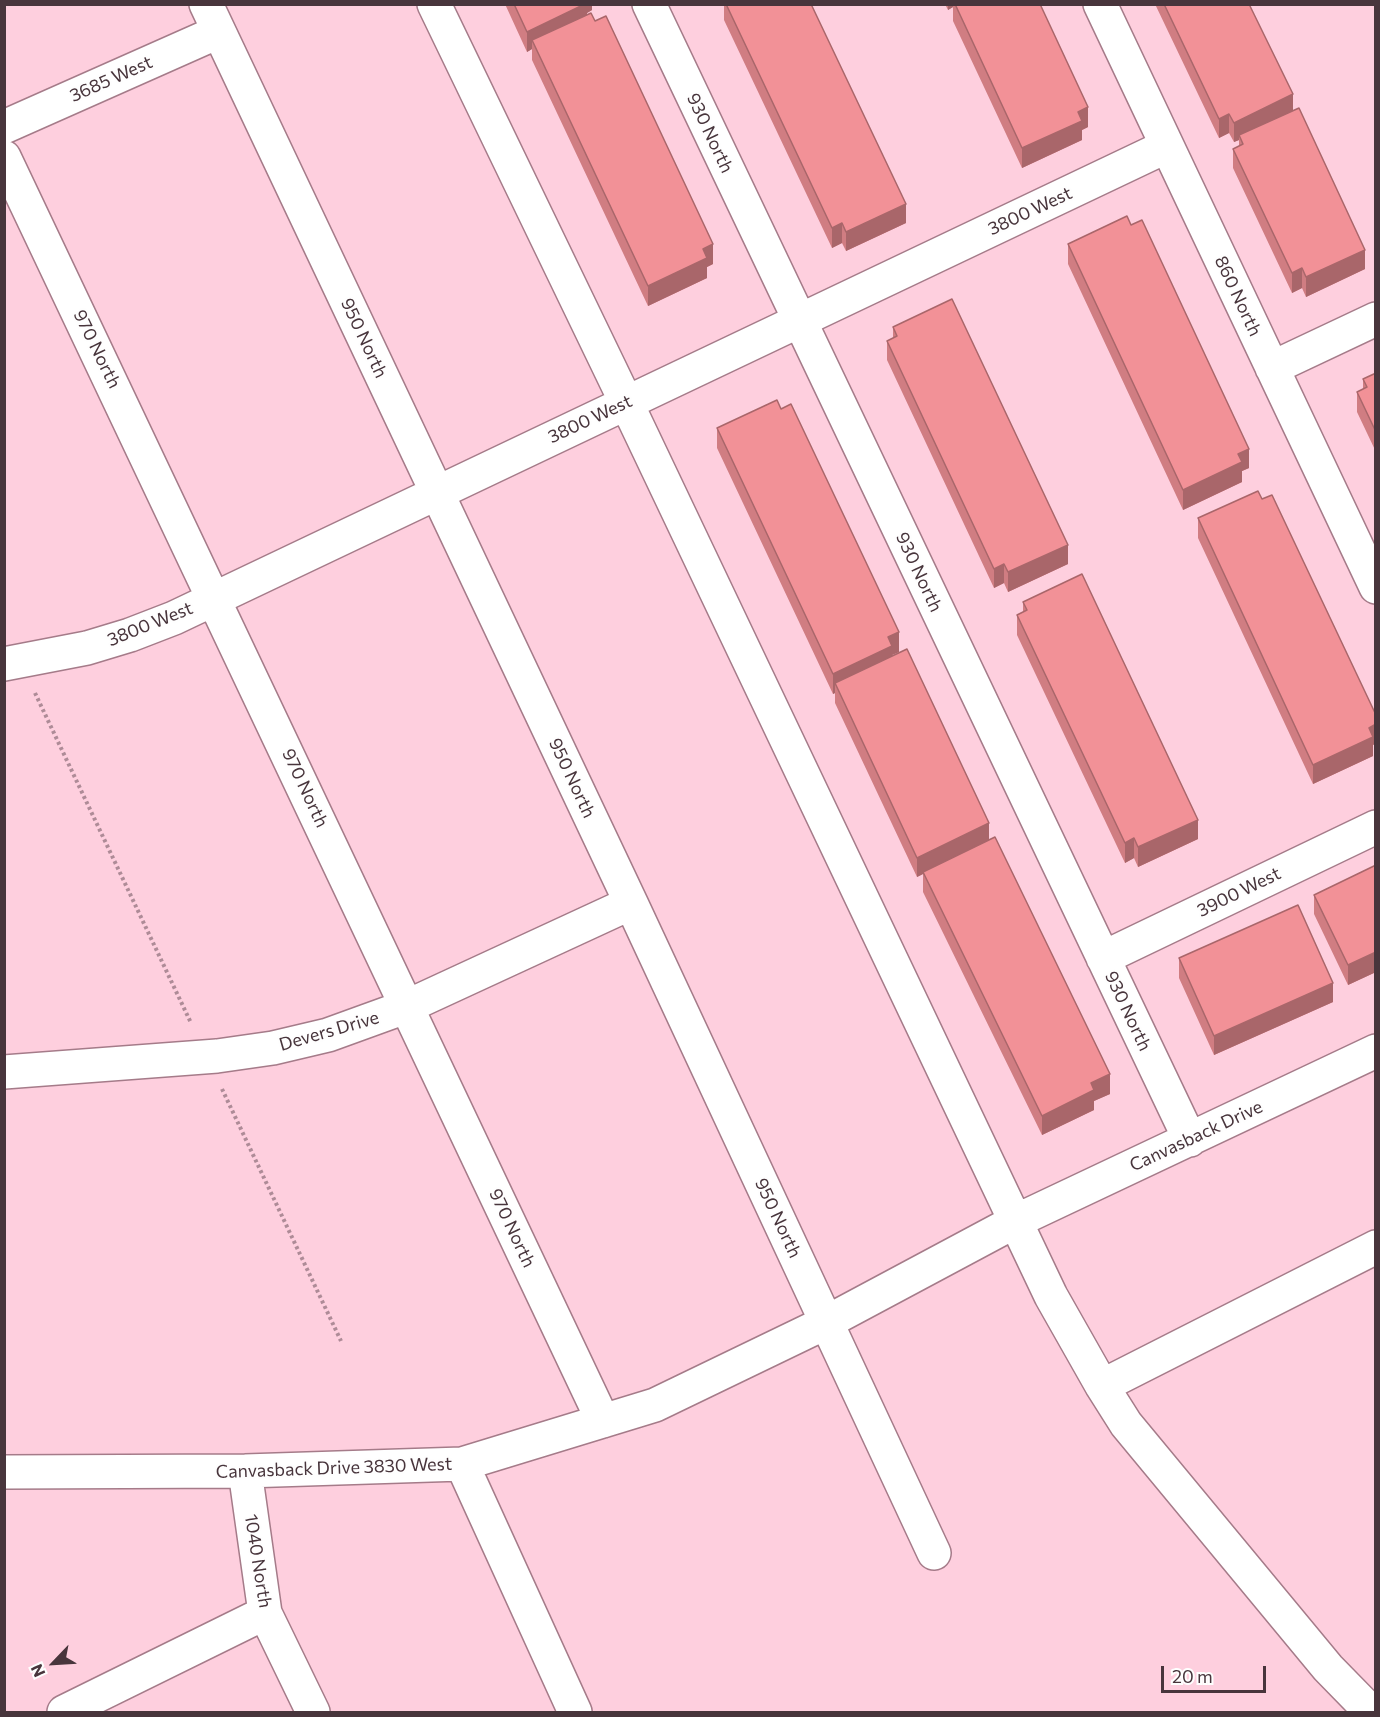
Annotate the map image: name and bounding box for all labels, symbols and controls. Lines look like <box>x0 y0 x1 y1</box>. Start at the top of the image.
street label: 3685 West <box>66 51 156 107</box>
street label: 930 North <box>682 90 738 176</box>
street label: 3800 West <box>985 182 1075 240</box>
street label: 860 North <box>1210 252 1266 340</box>
street label: 950 North <box>336 295 392 381</box>
street label: 970 North <box>69 306 125 392</box>
street label: 3800 West <box>545 390 635 448</box>
street label: 930 North <box>891 529 947 615</box>
street label: 3800 West <box>104 597 196 651</box>
street label: 950 North <box>544 735 600 821</box>
street label: 970 North <box>277 745 333 831</box>
street label: 3900 West <box>1194 863 1284 921</box>
street label: 930 North <box>1100 968 1156 1054</box>
street label: Devers Drive <box>277 1006 381 1056</box>
street label: Canvasback Drive <box>1126 1096 1266 1176</box>
street label: 950 North <box>750 1175 806 1261</box>
street label: 970 North <box>484 1185 540 1271</box>
street label: Canvasback Drive 3830 West <box>216 1453 452 1483</box>
street label: 1040 North <box>240 1513 276 1609</box>
north arrow <box>24 1633 84 1693</box>
scale bar <box>1164 1654 1269 1692</box>
text: N <box>26 1661 48 1680</box>
text: 20 m <box>1172 1665 1213 1687</box>

